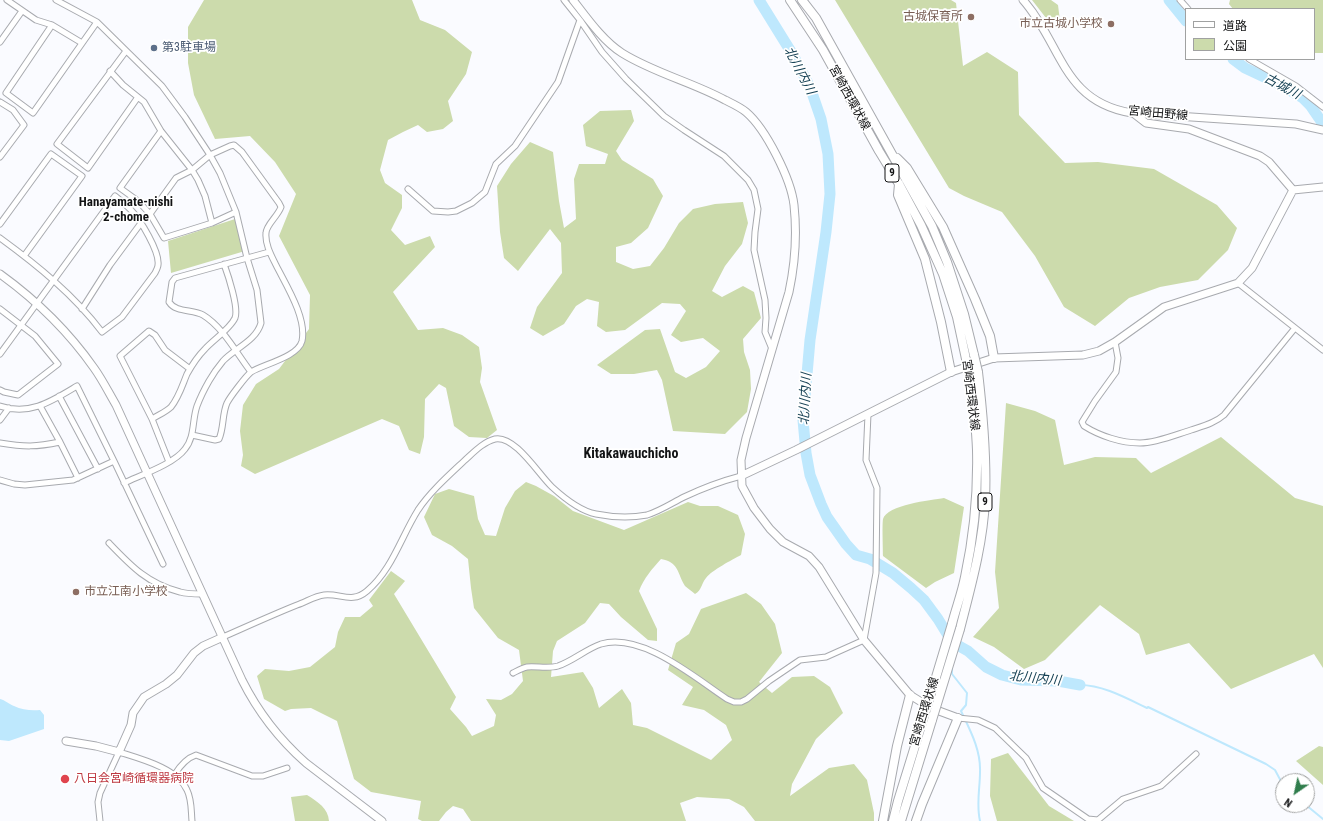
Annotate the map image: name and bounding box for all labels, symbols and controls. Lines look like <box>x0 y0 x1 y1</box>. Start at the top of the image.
legend <box>1185 8 1315 60</box>
place label: 古城保育所 <box>903 10 963 24</box>
marker: 古城保育所 <box>966 12 976 22</box>
place label: 市立古城小学校 <box>1019 17 1103 31</box>
marker: 市立古城小学校 <box>1106 19 1116 29</box>
text: 道路 <box>1223 19 1247 33</box>
text: 公園 <box>1223 39 1247 53</box>
place label: 第3駐車場 <box>162 41 216 55</box>
marker: 第3駐車場 <box>149 43 159 53</box>
water label: 北川内川 <box>780 44 818 98</box>
street label: 宮崎西環状線 <box>825 63 873 133</box>
water label: 古城川 <box>1261 71 1303 103</box>
street label: 宮崎田野線 <box>1127 104 1189 124</box>
road number: 9 <box>885 164 899 182</box>
district label: Hanayamate-nishi 2-chome <box>79 195 173 226</box>
street label: 宮崎西環状線 <box>958 358 982 432</box>
water label: 北川内川 <box>797 373 815 425</box>
district label: Kitakawauchicho <box>584 446 678 462</box>
road number: 9 <box>978 493 992 511</box>
place label: 市立江南小学校 <box>84 585 168 599</box>
marker: 市立江南小学校 <box>71 587 81 597</box>
water label: 北川内川 <box>1008 669 1062 689</box>
street label: 宮崎西環状線 <box>908 675 942 749</box>
place label: 八日会宮崎循環器病院 <box>74 772 194 786</box>
marker: 八日会宮崎循環器病院 <box>59 773 71 785</box>
north arrow <box>1275 773 1315 813</box>
text: N <box>1282 795 1295 810</box>

